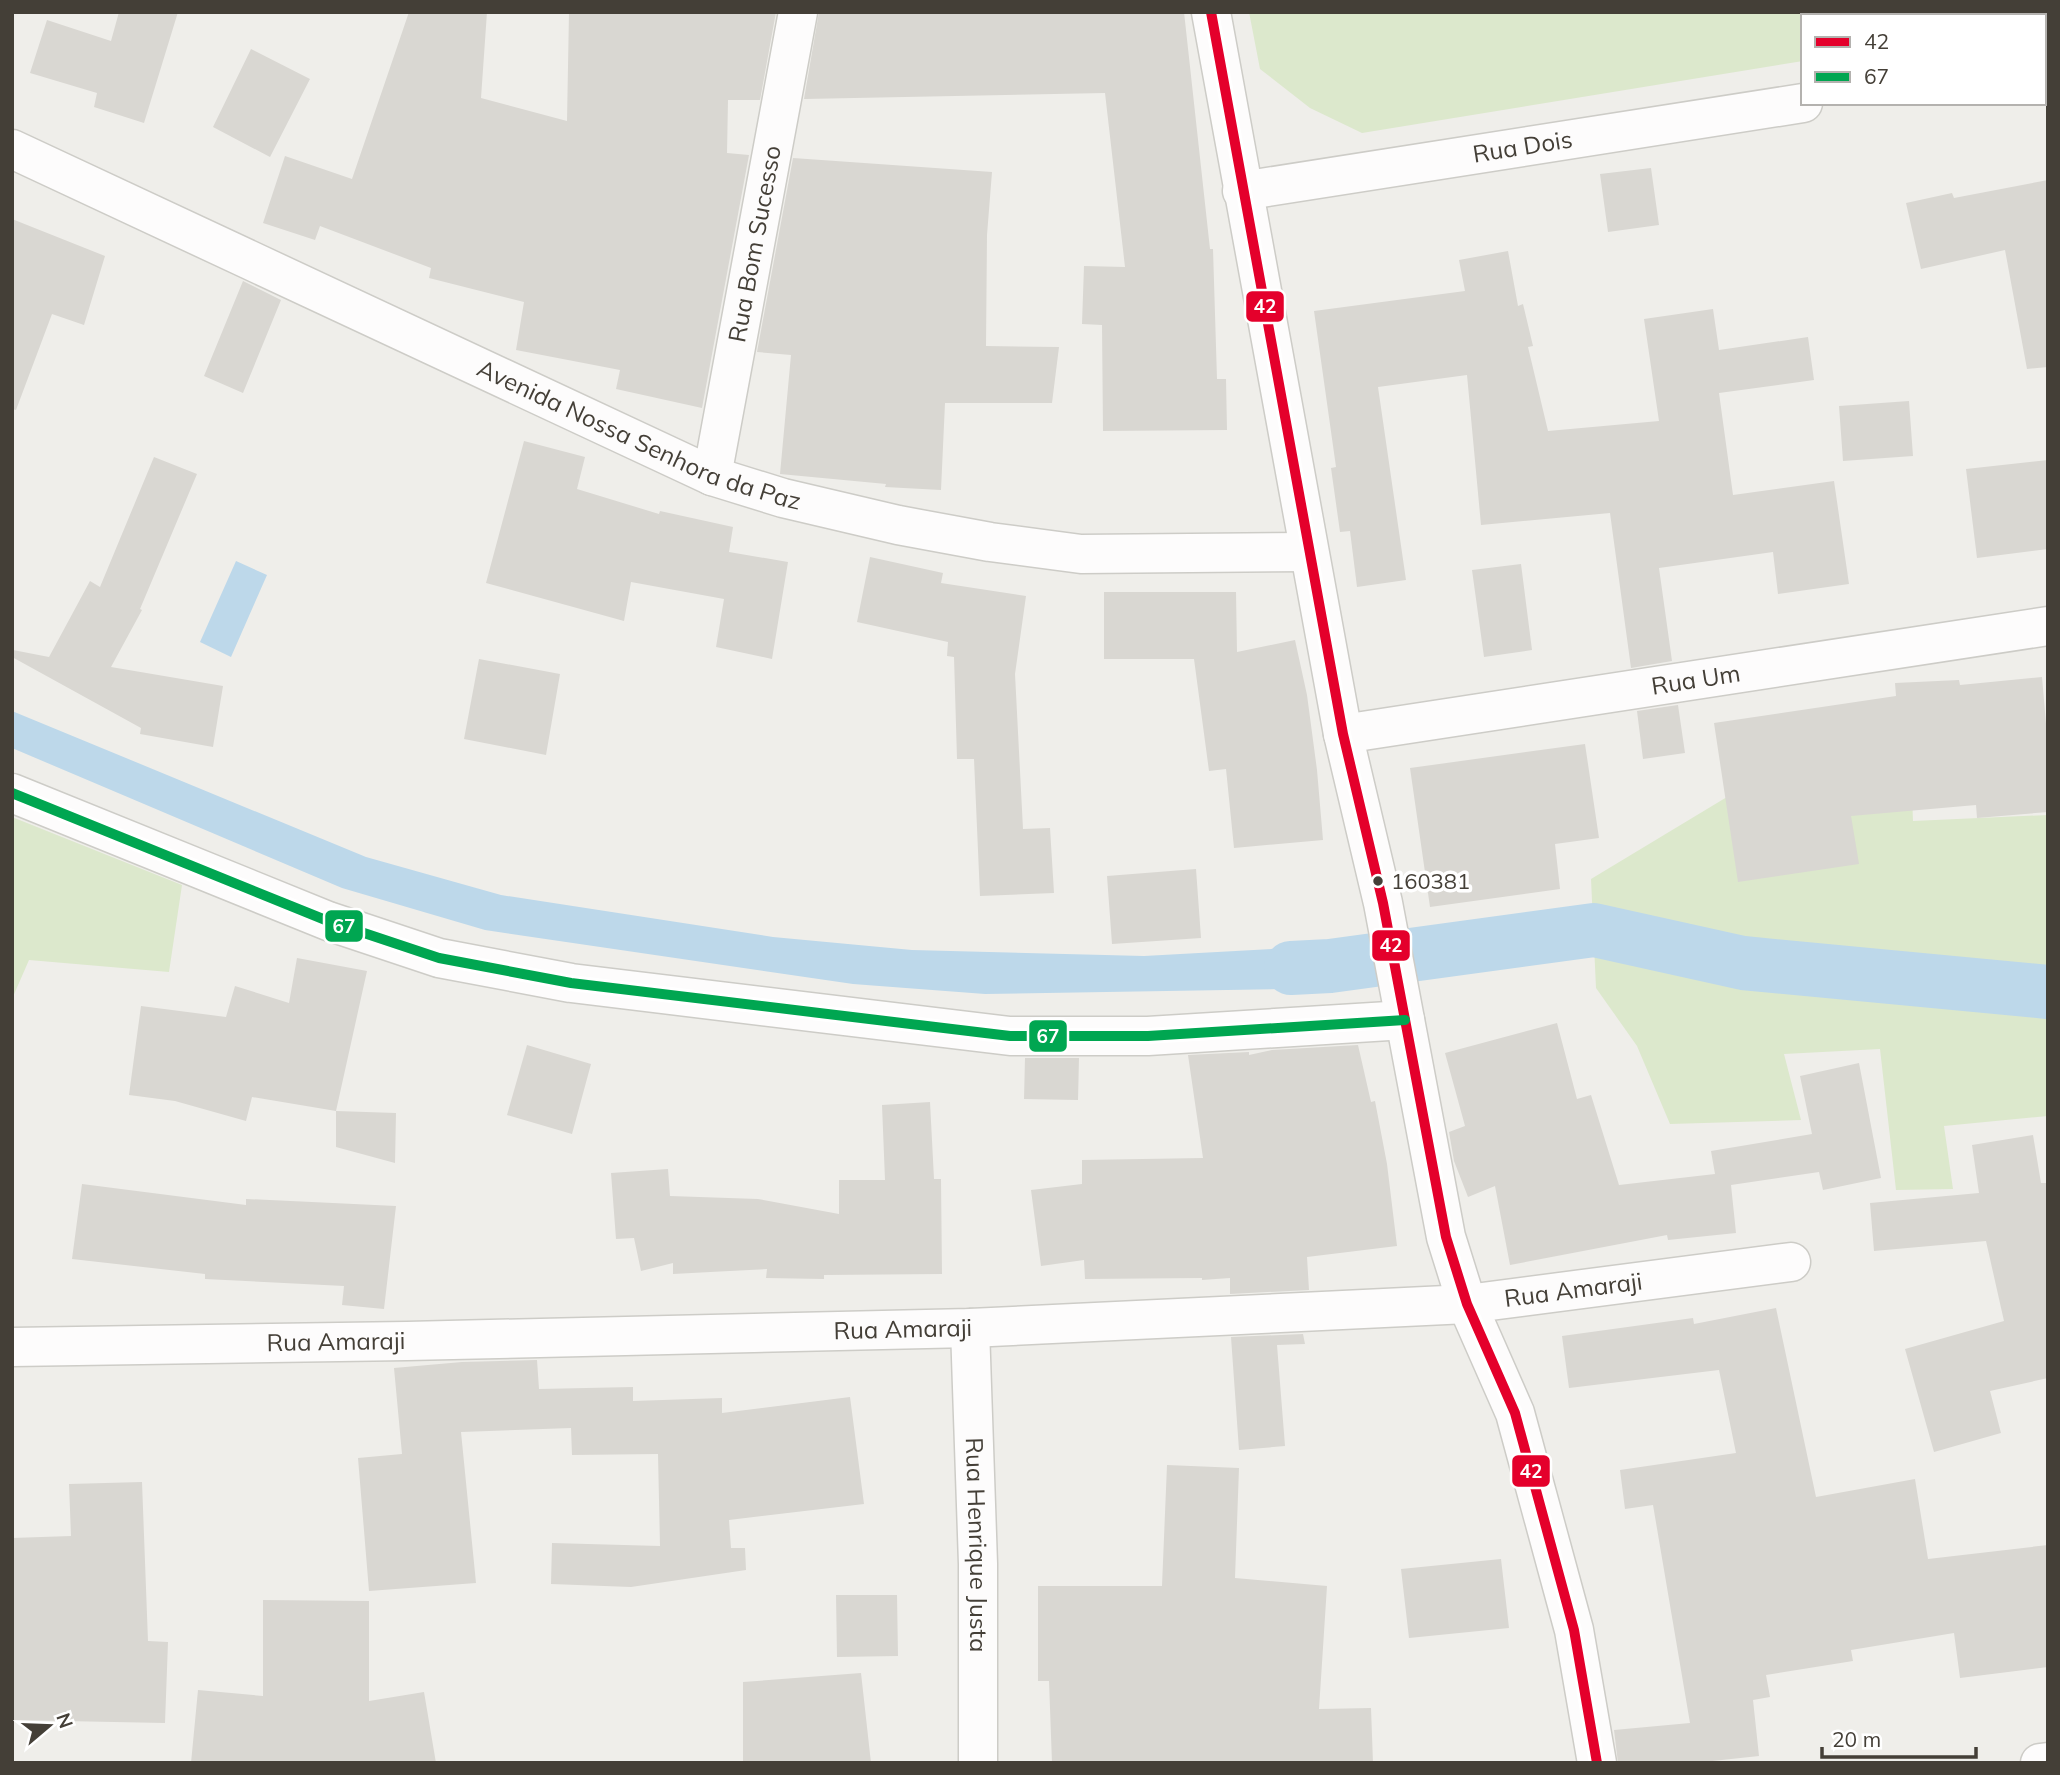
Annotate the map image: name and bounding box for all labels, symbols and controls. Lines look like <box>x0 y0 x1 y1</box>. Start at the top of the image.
legend <box>1801 14 2046 105</box>
text: 42 <box>1864 28 1889 54</box>
text: 67 <box>1864 63 1889 89</box>
street label: Rua Dois <box>1470 123 1574 169</box>
street label: Rua Bom Sucesso <box>721 143 787 345</box>
line badge: 42 <box>1245 290 1285 323</box>
text: 42 <box>1254 294 1276 318</box>
street label: Avenida Nossa Senhora da Paz <box>473 353 804 516</box>
street label: Rua Um <box>1649 657 1742 701</box>
place label: 160381 <box>1391 867 1470 895</box>
marker: 160381 <box>1371 874 1385 888</box>
line badge: 67 <box>324 909 364 943</box>
text: 67 <box>333 914 355 938</box>
line badge: 42 <box>1371 929 1411 962</box>
text: 42 <box>1380 933 1402 957</box>
line badge: 67 <box>1028 1019 1068 1053</box>
text: 67 <box>1037 1024 1059 1048</box>
street label: Rua Amaraji <box>1503 1265 1644 1313</box>
street label: Rua Amaraji <box>833 1312 972 1345</box>
street label: Rua Amaraji <box>266 1325 406 1357</box>
street label: Rua Henrique Justa <box>960 1437 994 1652</box>
line badge: 42 <box>1511 1454 1551 1488</box>
text: 42 <box>1520 1459 1542 1483</box>
north arrow <box>14 1691 84 1761</box>
text: N <box>51 1710 79 1731</box>
scale bar <box>1822 1716 1976 1760</box>
text: 20 m <box>1832 1726 1881 1752</box>

